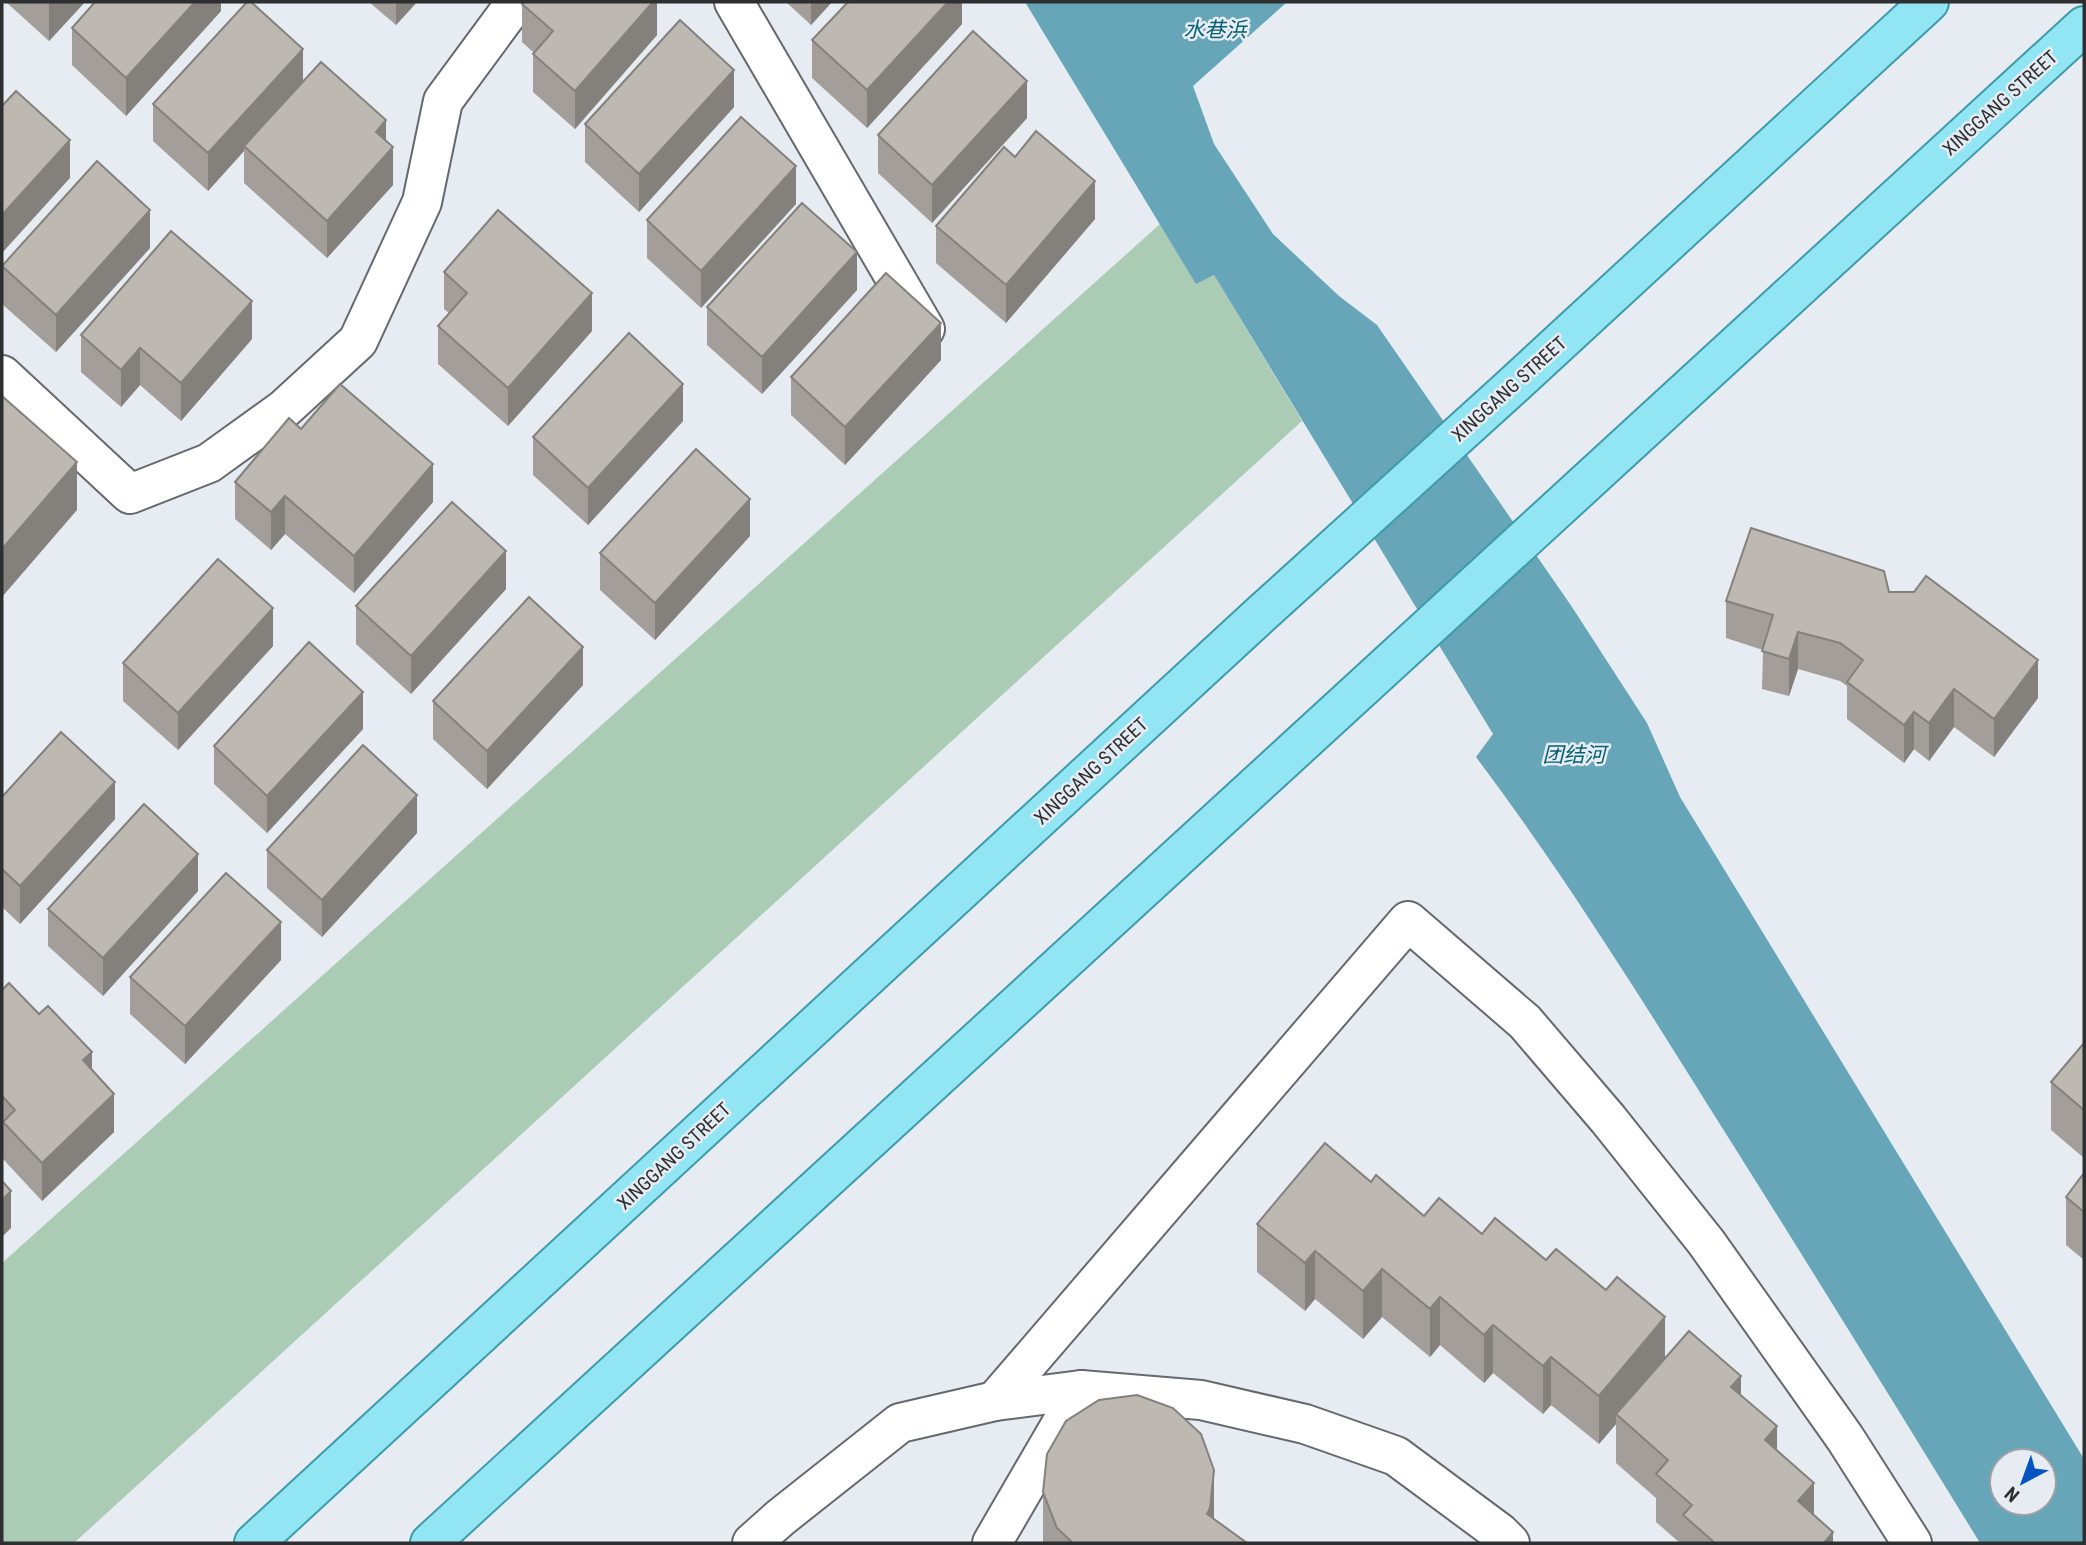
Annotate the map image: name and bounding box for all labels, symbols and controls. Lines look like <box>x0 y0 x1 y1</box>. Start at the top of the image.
water label: 水巷浜 <box>1184 18 1248 42</box>
street label: XINGGANG STREET <box>1938 45 2062 161</box>
street label: XINGGANG STREET <box>1447 331 1571 447</box>
street label: XINGGANG STREET <box>1030 713 1153 829</box>
water label: 团结河 <box>1543 743 1609 767</box>
street label: XINGGANG STREET <box>613 1098 736 1214</box>
north arrow <box>1988 1447 2058 1517</box>
text: N <box>2000 1482 2024 1507</box>

